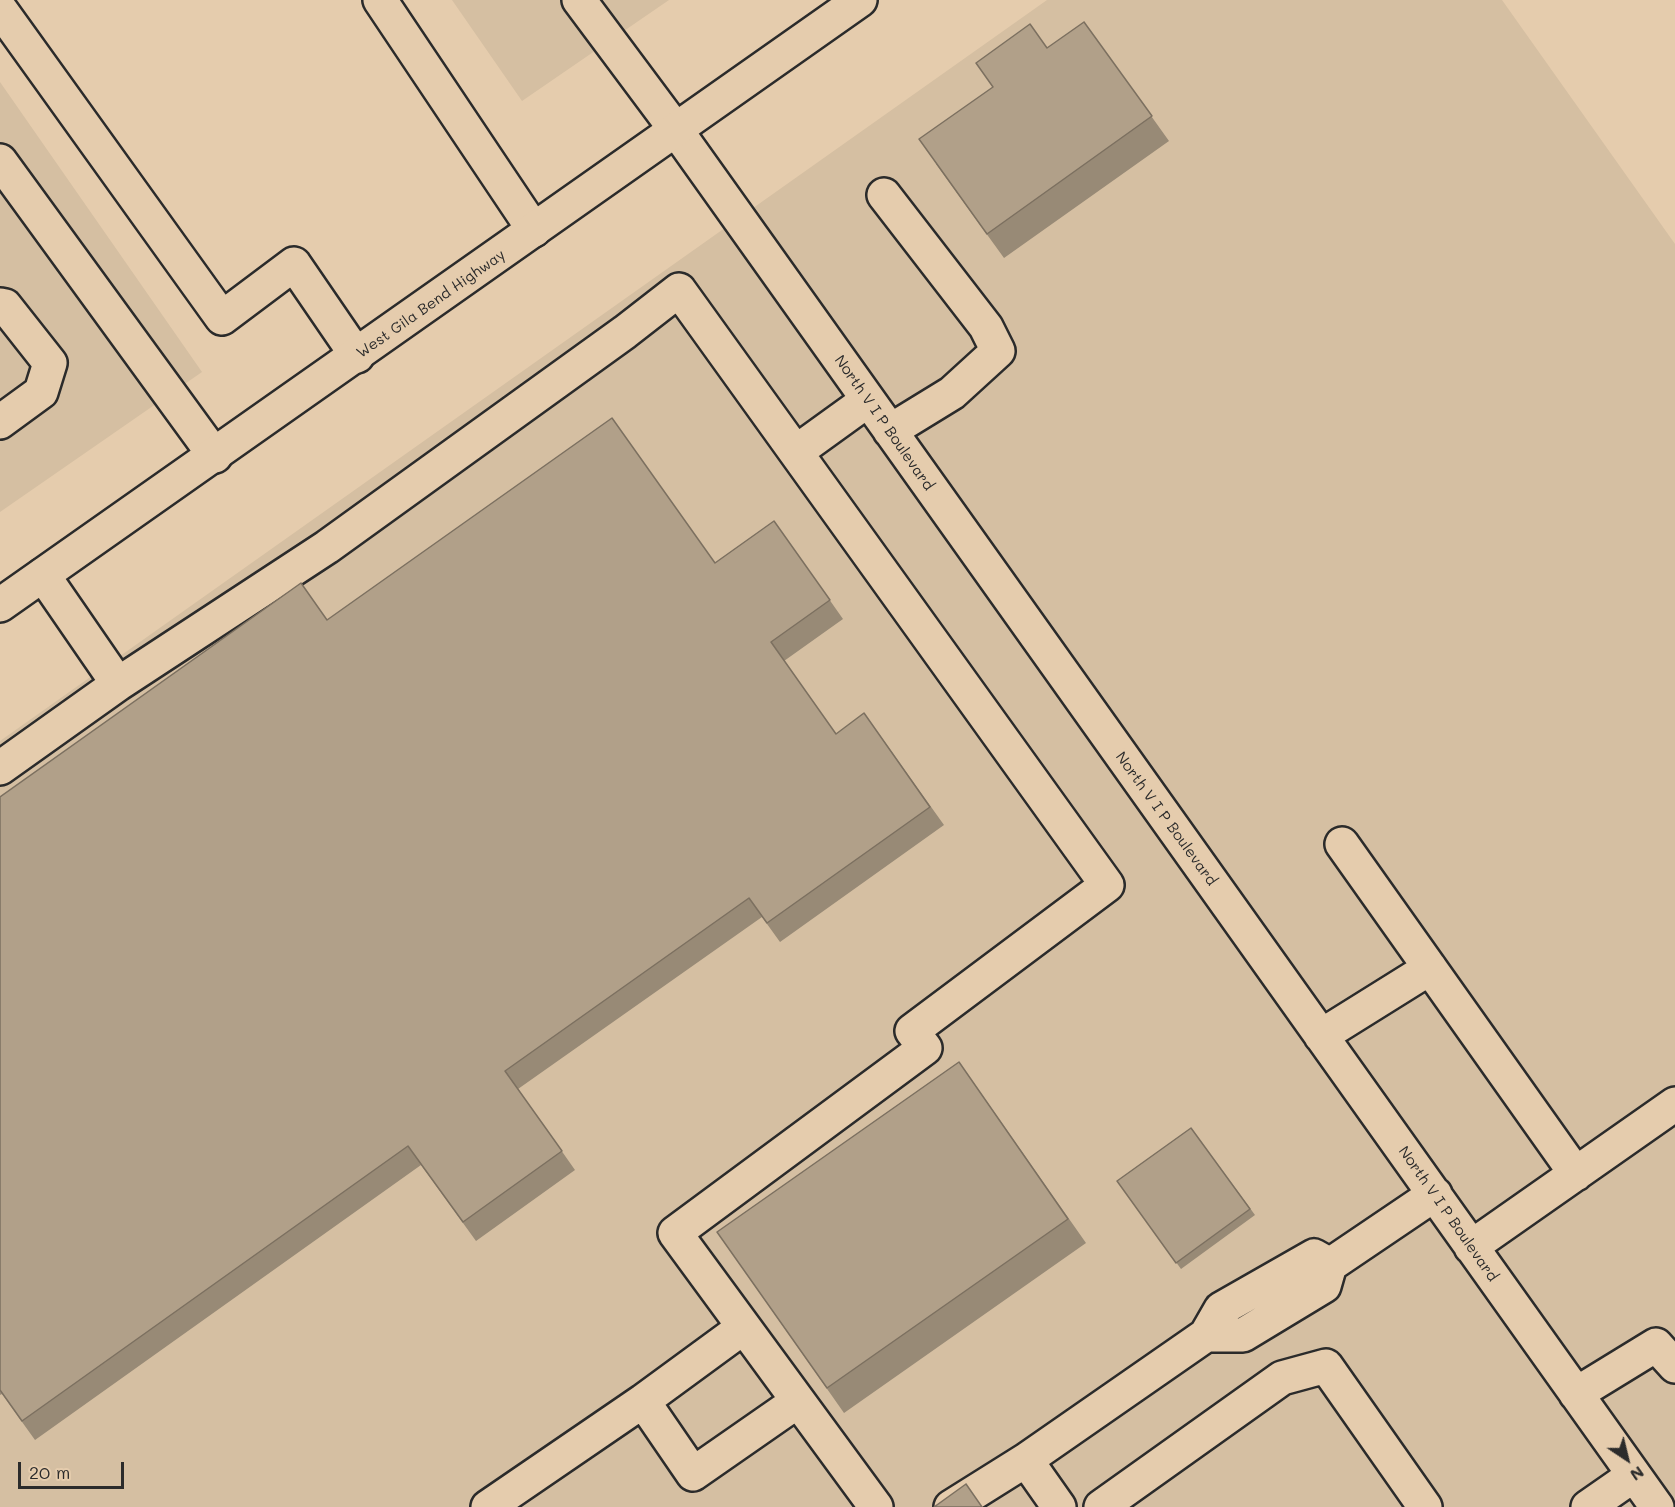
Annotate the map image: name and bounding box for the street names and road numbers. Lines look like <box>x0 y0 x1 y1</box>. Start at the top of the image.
street label: West Gila Bend Highway <box>353 246 509 362</box>
street label: North V I P Boulevard <box>830 352 938 494</box>
street label: North V I P Boulevard <box>1111 749 1221 889</box>
street label: North V I P Boulevard <box>1394 1143 1502 1285</box>

